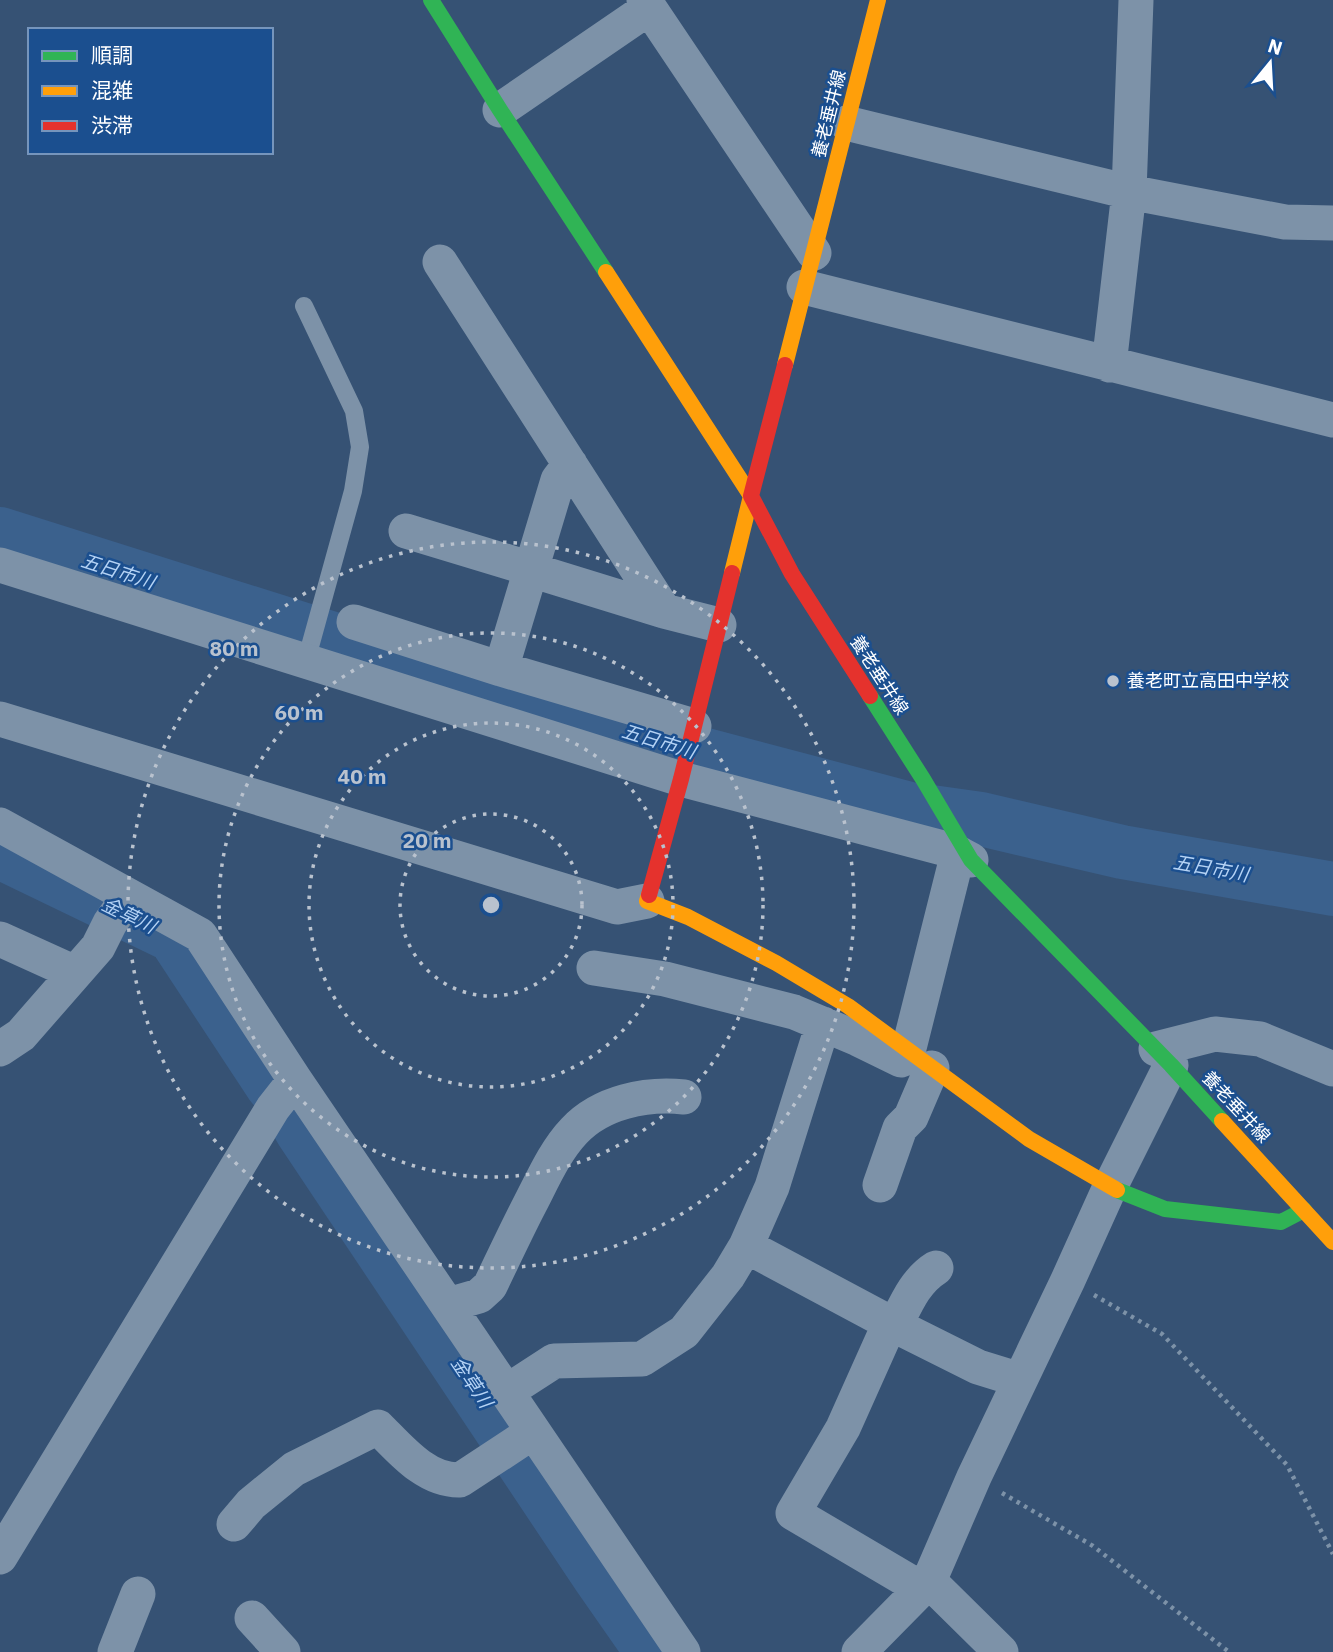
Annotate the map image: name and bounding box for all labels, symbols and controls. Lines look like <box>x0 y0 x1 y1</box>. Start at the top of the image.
legend <box>28 28 273 154</box>
north arrow <box>1235 28 1305 98</box>
text: N <box>1265 33 1286 60</box>
text: 順調 <box>91 41 133 69</box>
street label: 養老垂井線 <box>806 67 851 160</box>
text: 混雑 <box>91 76 133 104</box>
text: 渋滞 <box>91 111 133 139</box>
water label: 五日市川 <box>78 548 160 595</box>
street label: 養老垂井線 <box>845 631 914 719</box>
text: 80 m <box>210 634 258 662</box>
place label: 養老町立高田中学校 <box>1127 669 1289 692</box>
marker: 養老町立高田中学校 <box>1105 673 1121 689</box>
text: 60 m <box>275 698 323 726</box>
water label: 五日市川 <box>619 718 701 764</box>
text: 40 m <box>338 762 386 790</box>
text: 20 m <box>403 826 451 854</box>
water label: 五日市川 <box>1171 850 1252 887</box>
water label: 金草川 <box>98 892 162 939</box>
centre of rings <box>479 893 503 917</box>
street label: 養老垂井線 <box>1197 1066 1275 1147</box>
water label: 金草川 <box>446 1352 499 1414</box>

